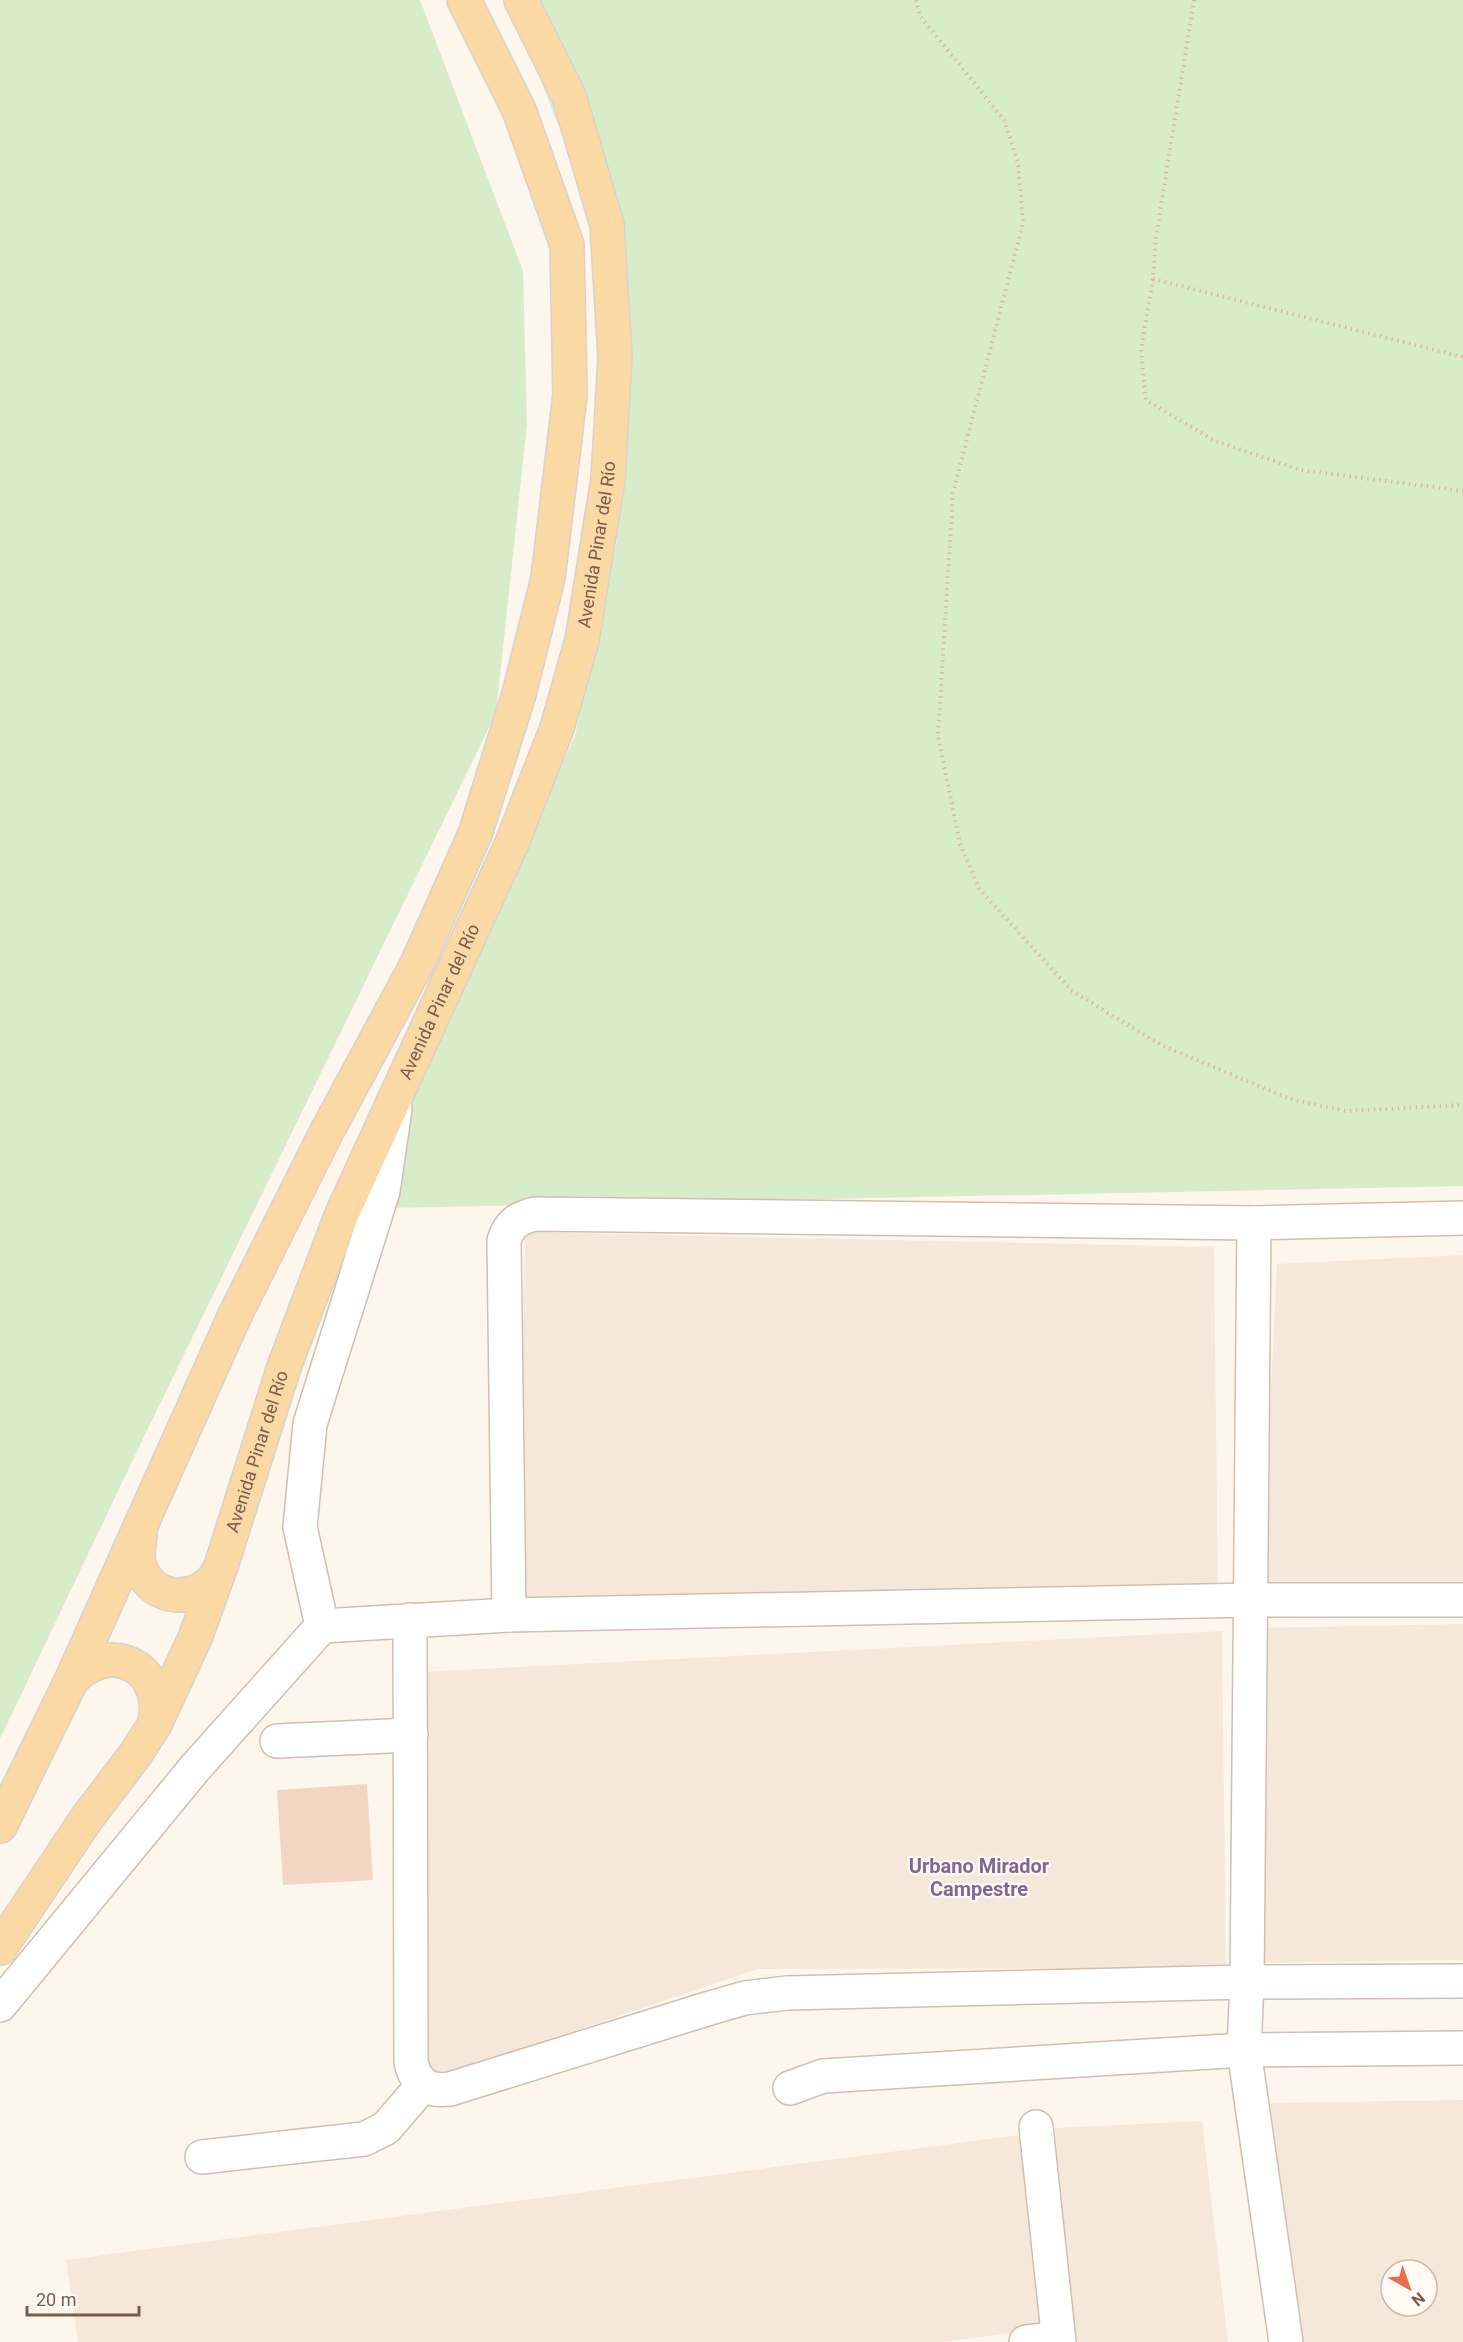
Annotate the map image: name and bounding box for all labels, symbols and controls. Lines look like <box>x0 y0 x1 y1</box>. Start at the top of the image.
street label: Avenida Pinar del Río <box>573 460 619 629</box>
street label: Avenida Pinar del Río <box>394 920 484 1082</box>
street label: Avenida Pinar del Río <box>221 1368 292 1535</box>
district label: Urbano Mirador Campestre <box>909 1854 1050 1901</box>
north arrow <box>1379 2258 1439 2318</box>
scale bar <box>27 2279 140 2317</box>
text: N <box>1408 2288 1429 2310</box>
text: 20 m <box>36 2289 76 2310</box>

